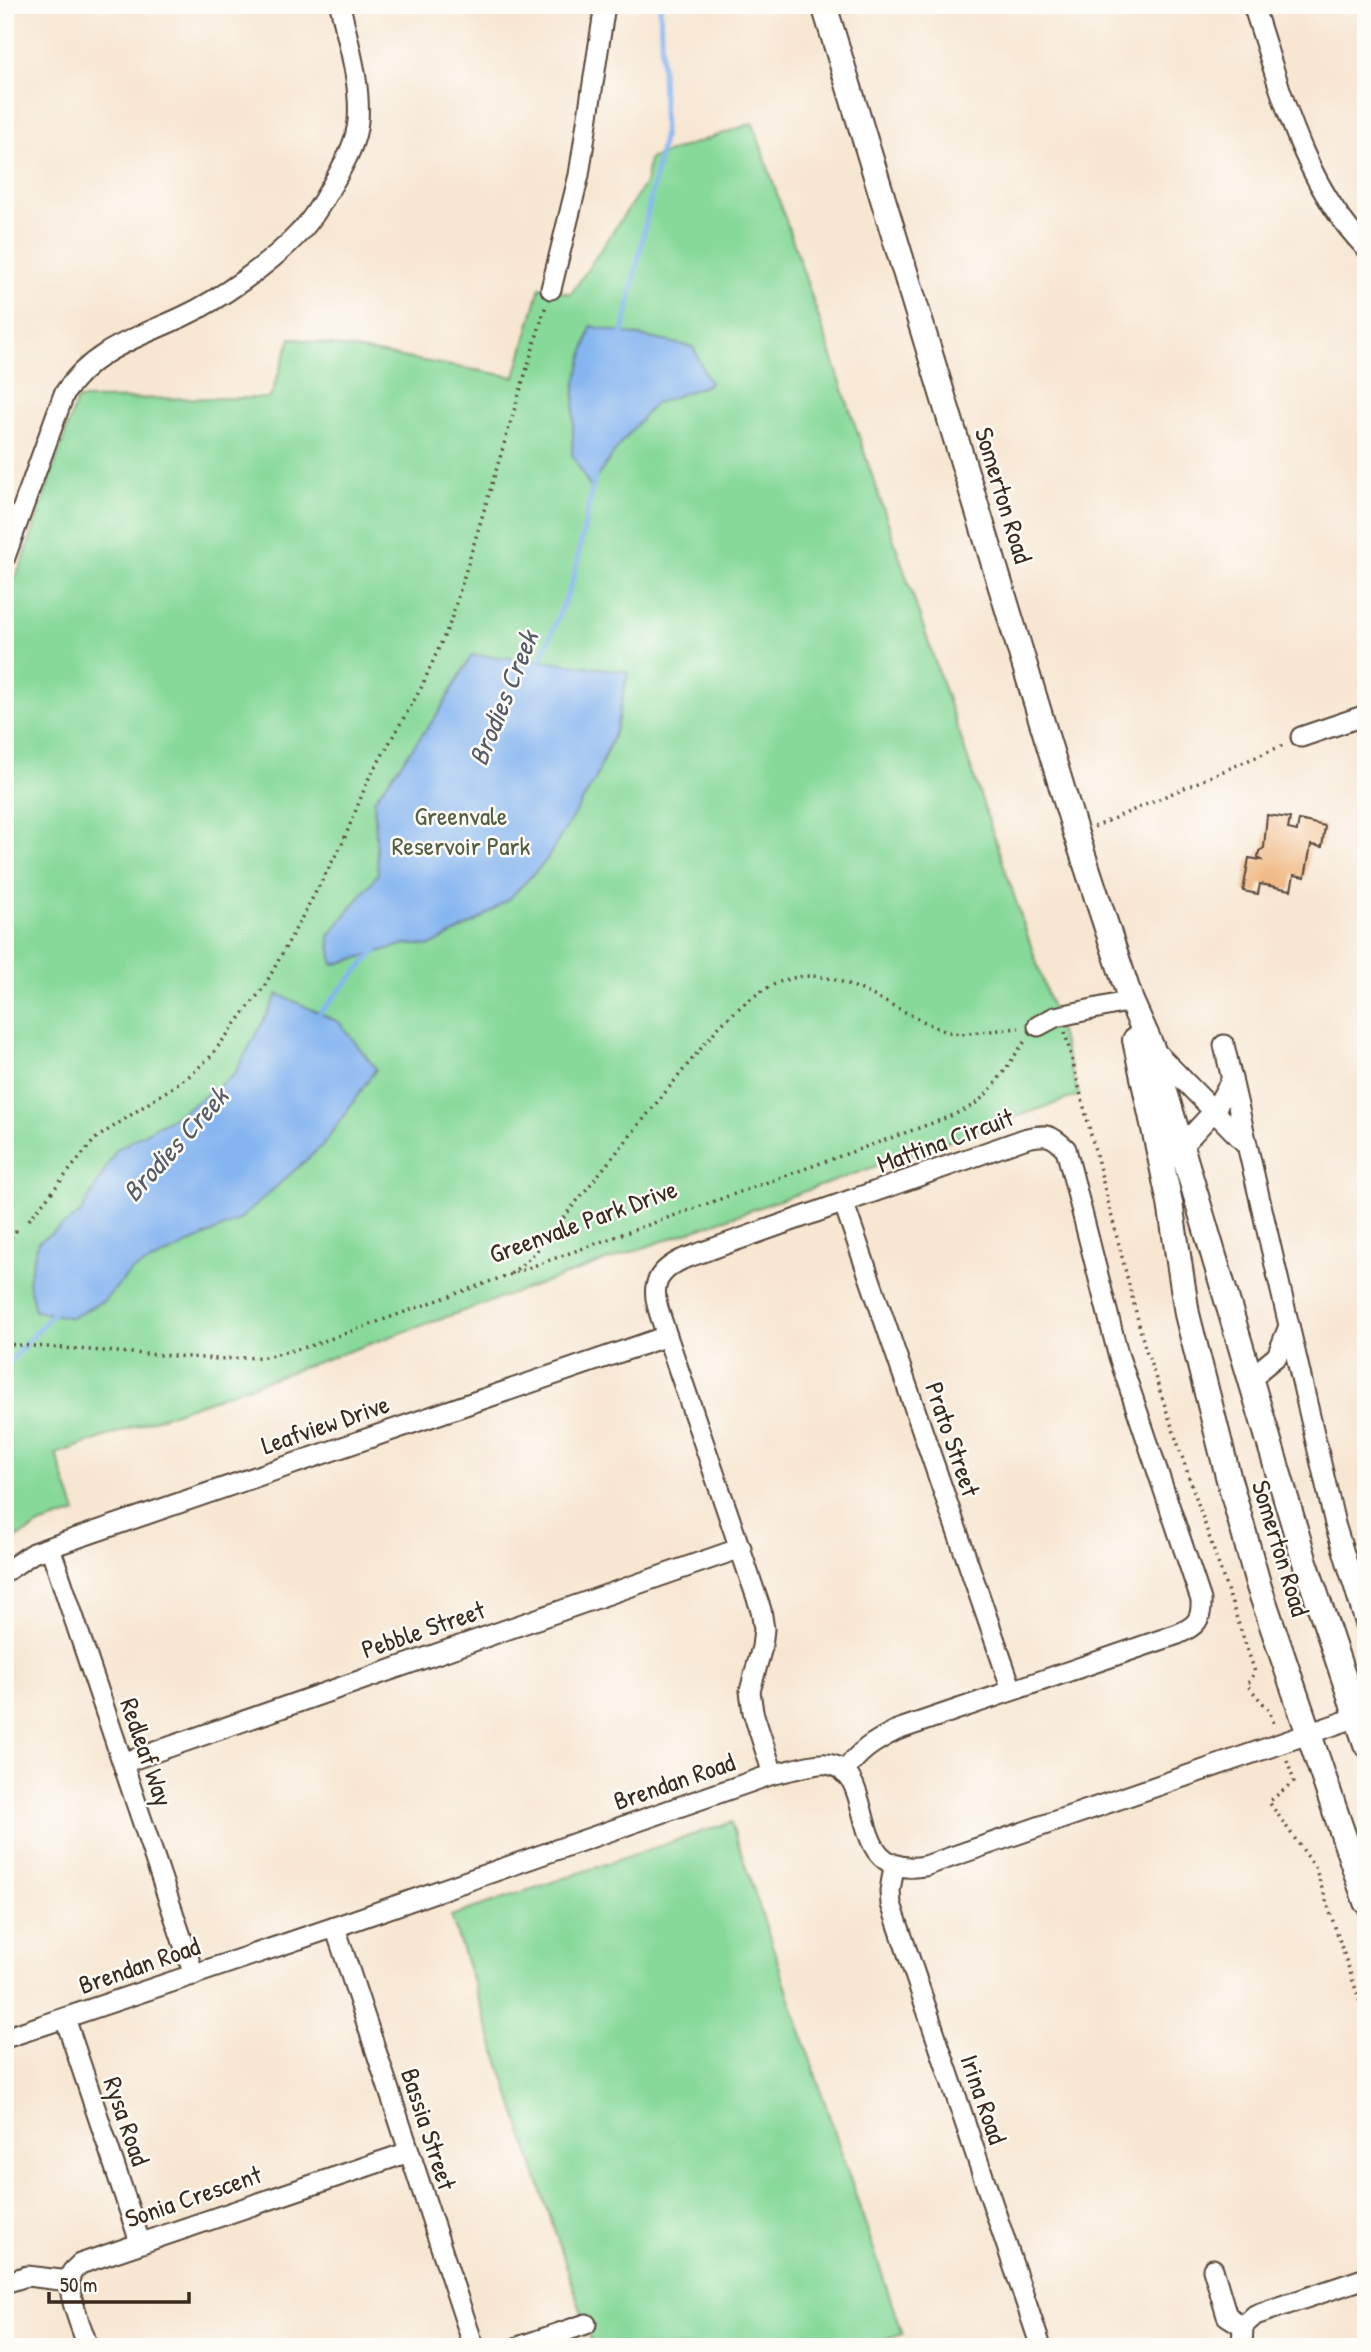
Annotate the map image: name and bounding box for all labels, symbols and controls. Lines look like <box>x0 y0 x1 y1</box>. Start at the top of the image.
street label: Somerton Road <box>967 423 1041 567</box>
water label: Brodies Creek <box>459 623 548 771</box>
park label: Greenvale Reservoir Park <box>392 798 531 863</box>
water label: Brodies Creek <box>113 1077 238 1209</box>
street label: Mattina Circuit <box>872 1099 1019 1181</box>
street label: Greenvale Park Drive <box>484 1171 682 1271</box>
street label: Prato Street <box>917 1377 989 1502</box>
street label: Leafview Drive <box>256 1386 394 1462</box>
street label: Somerton Road <box>1244 1476 1318 1620</box>
street label: Pebble Street <box>357 1591 490 1666</box>
street label: Redleaf Way <box>112 1693 182 1811</box>
street label: Brendan Road <box>609 1744 739 1818</box>
street label: Brendan Road <box>74 1928 204 2002</box>
street label: Irina Road <box>952 2050 1016 2148</box>
street label: Bassia Street <box>393 2064 465 2195</box>
street label: Rysa Road <box>96 2072 158 2170</box>
street label: Sonia Crescent <box>120 2156 267 2236</box>
scale bar <box>49 2261 189 2305</box>
text: 50 m <box>60 2270 97 2299</box>

